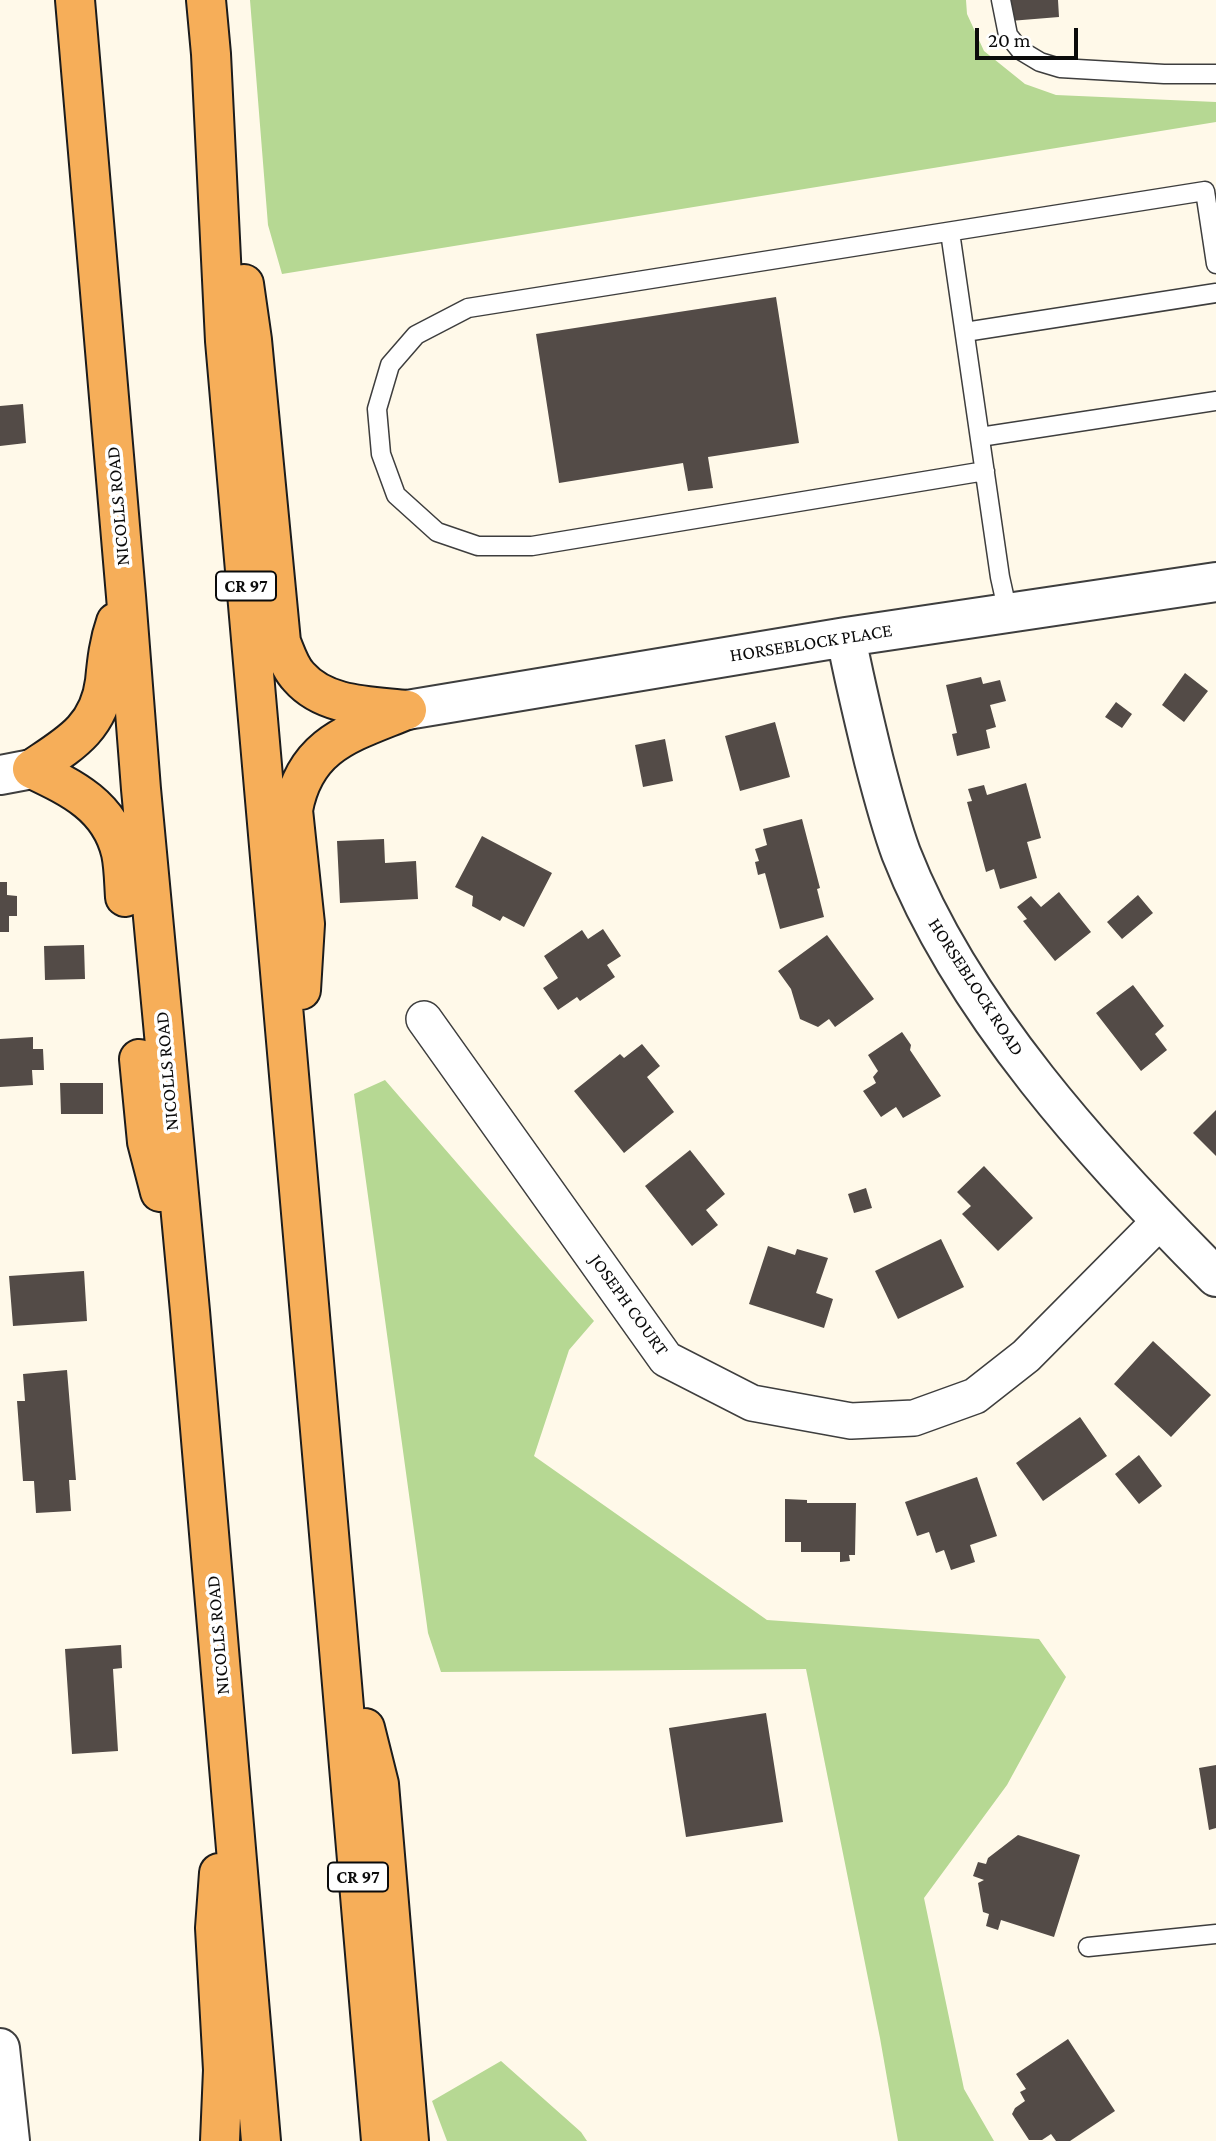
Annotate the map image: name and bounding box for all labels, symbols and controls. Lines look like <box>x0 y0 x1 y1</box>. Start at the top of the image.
scale bar <box>978 14 1081 58</box>
text: 20 m <box>988 28 1031 52</box>
street label: NICOLLS ROAD <box>101 445 135 567</box>
road number: CR 97 <box>216 572 276 600</box>
street label: HORSEBLOCK PLACE <box>728 619 894 667</box>
street label: HORSEBLOCK ROAD <box>923 914 1029 1060</box>
street label: NICOLLS ROAD <box>150 1010 184 1132</box>
street label: JOSEPH COURT <box>585 1250 673 1360</box>
street label: NICOLLS ROAD <box>201 1574 235 1696</box>
road number: CR 97 <box>328 1863 388 1892</box>

